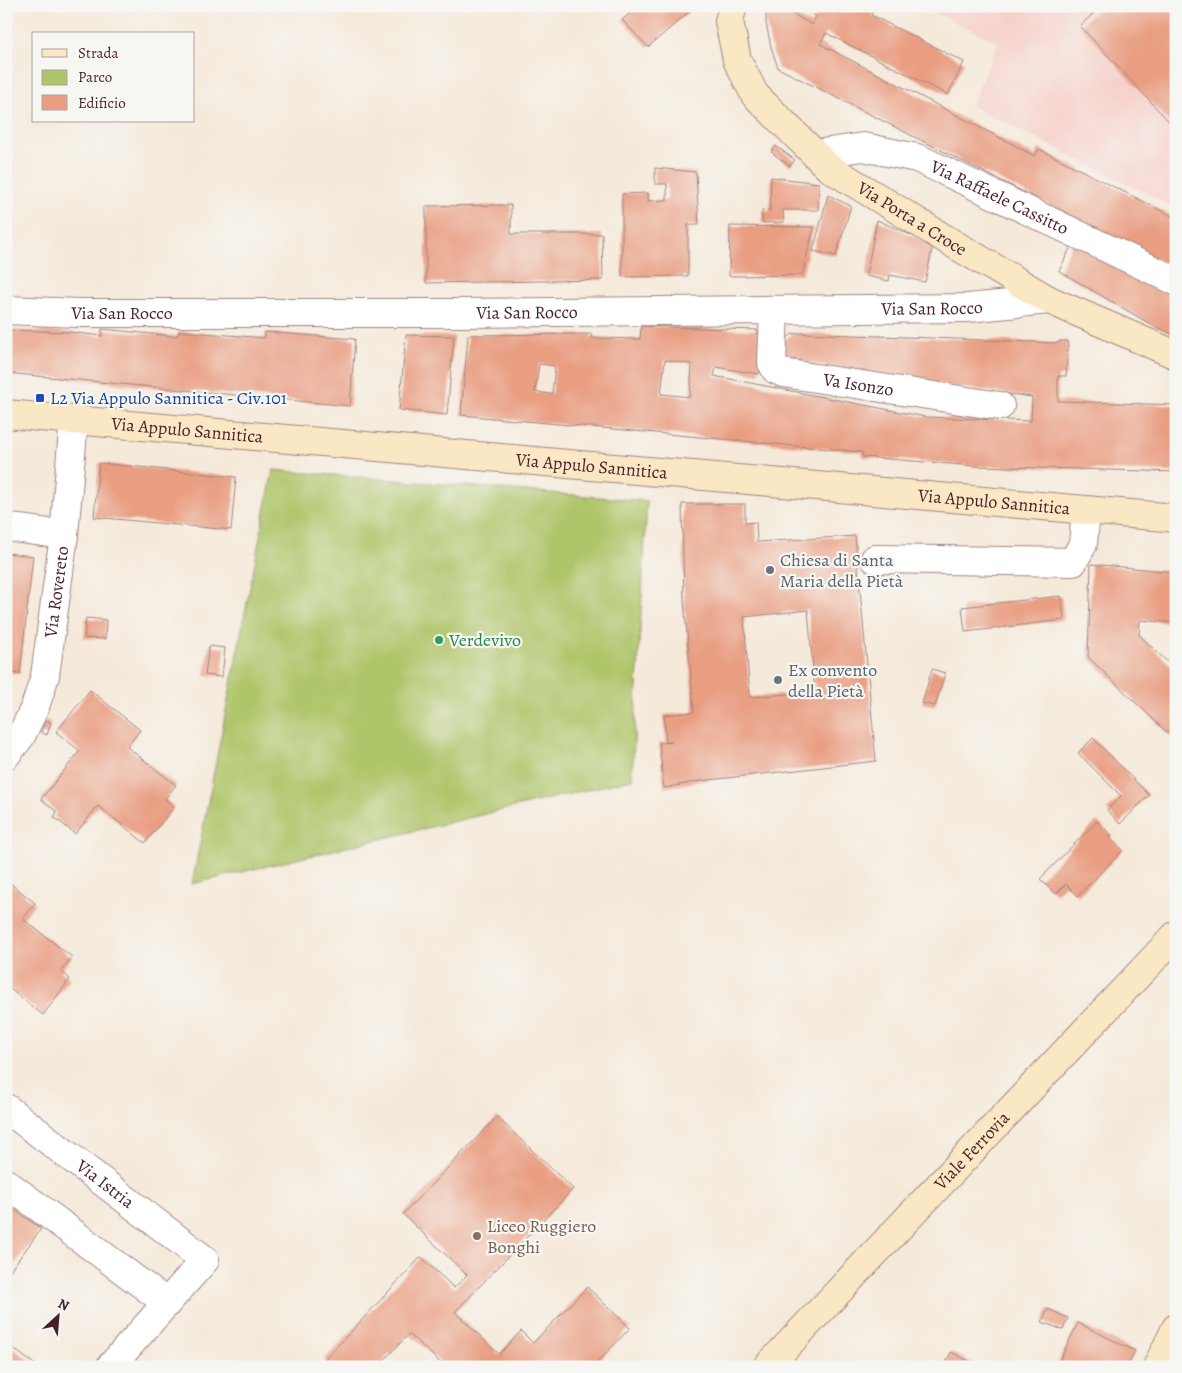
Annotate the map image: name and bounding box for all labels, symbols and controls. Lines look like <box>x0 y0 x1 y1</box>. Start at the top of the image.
legend <box>32 32 195 122</box>
text: Strada <box>78 43 119 63</box>
text: Parco <box>78 67 112 87</box>
text: Edificio <box>78 93 126 113</box>
street label: Via Raffaele Cassitto <box>926 154 1073 240</box>
street label: Via Porta a Croce <box>852 175 971 261</box>
street label: Via San Rocco <box>880 295 984 321</box>
street label: Via San Rocco <box>475 300 578 325</box>
street label: Via San Rocco <box>70 301 173 325</box>
street label: Va Isonzo <box>821 367 895 402</box>
place label: L2 Via Appulo Sannitica - Civ.101 <box>50 386 287 410</box>
marker: L2 Via Appulo Sannitica - Civ.101 <box>34 392 46 404</box>
street label: Via Appulo Sannitica <box>109 411 265 449</box>
street label: Via Appulo Sannitica <box>514 447 669 485</box>
street label: Via Appulo Sannitica <box>916 483 1072 521</box>
street label: Via Rovereto <box>38 545 74 640</box>
place label: Chiesa di Santa Maria della Pietà <box>780 548 904 593</box>
marker: Chiesa di Santa Maria della Pietà <box>764 564 776 576</box>
place label: Verdevivo <box>448 628 521 652</box>
marker: Verdevivo <box>433 634 445 646</box>
place label: Ex convento della Pietà <box>788 658 877 703</box>
marker: Ex convento della Pietà <box>772 674 784 686</box>
street label: Viale Ferrovia <box>928 1106 1015 1196</box>
street label: Via Istria <box>71 1153 140 1214</box>
place label: Liceo Ruggiero Bonghi <box>487 1214 596 1259</box>
marker: Liceo Ruggiero Bonghi <box>471 1230 483 1242</box>
north arrow <box>32 1290 82 1340</box>
text: N <box>55 1294 72 1316</box>

